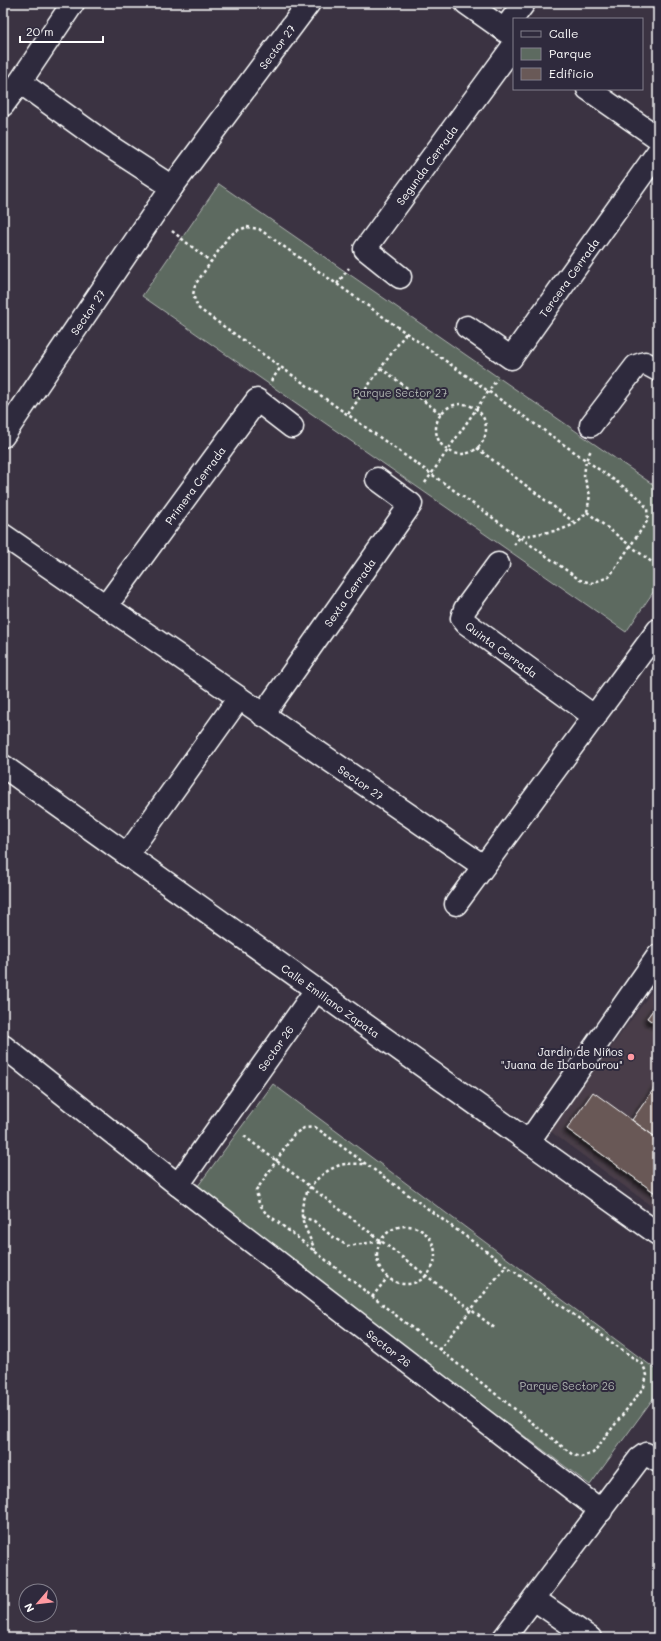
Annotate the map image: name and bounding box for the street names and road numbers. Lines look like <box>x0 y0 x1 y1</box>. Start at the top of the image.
street label: Sector 27 <box>255 21 298 72</box>
street label: Segunda Cerrada <box>392 122 461 208</box>
street label: Tercera Cerrada <box>535 234 602 320</box>
street label: Sector 27 <box>66 286 108 338</box>
street label: Primera Cerrada <box>161 443 228 527</box>
street label: Sexta Cerrada <box>320 555 378 629</box>
street label: Quinta Cerrada <box>463 618 541 680</box>
street label: Sector 27 <box>335 761 387 803</box>
street label: Calle Emiliano Zapata <box>279 960 383 1041</box>
street label: Sector 26 <box>254 1022 296 1074</box>
street label: Sector 26 <box>364 1326 415 1370</box>

